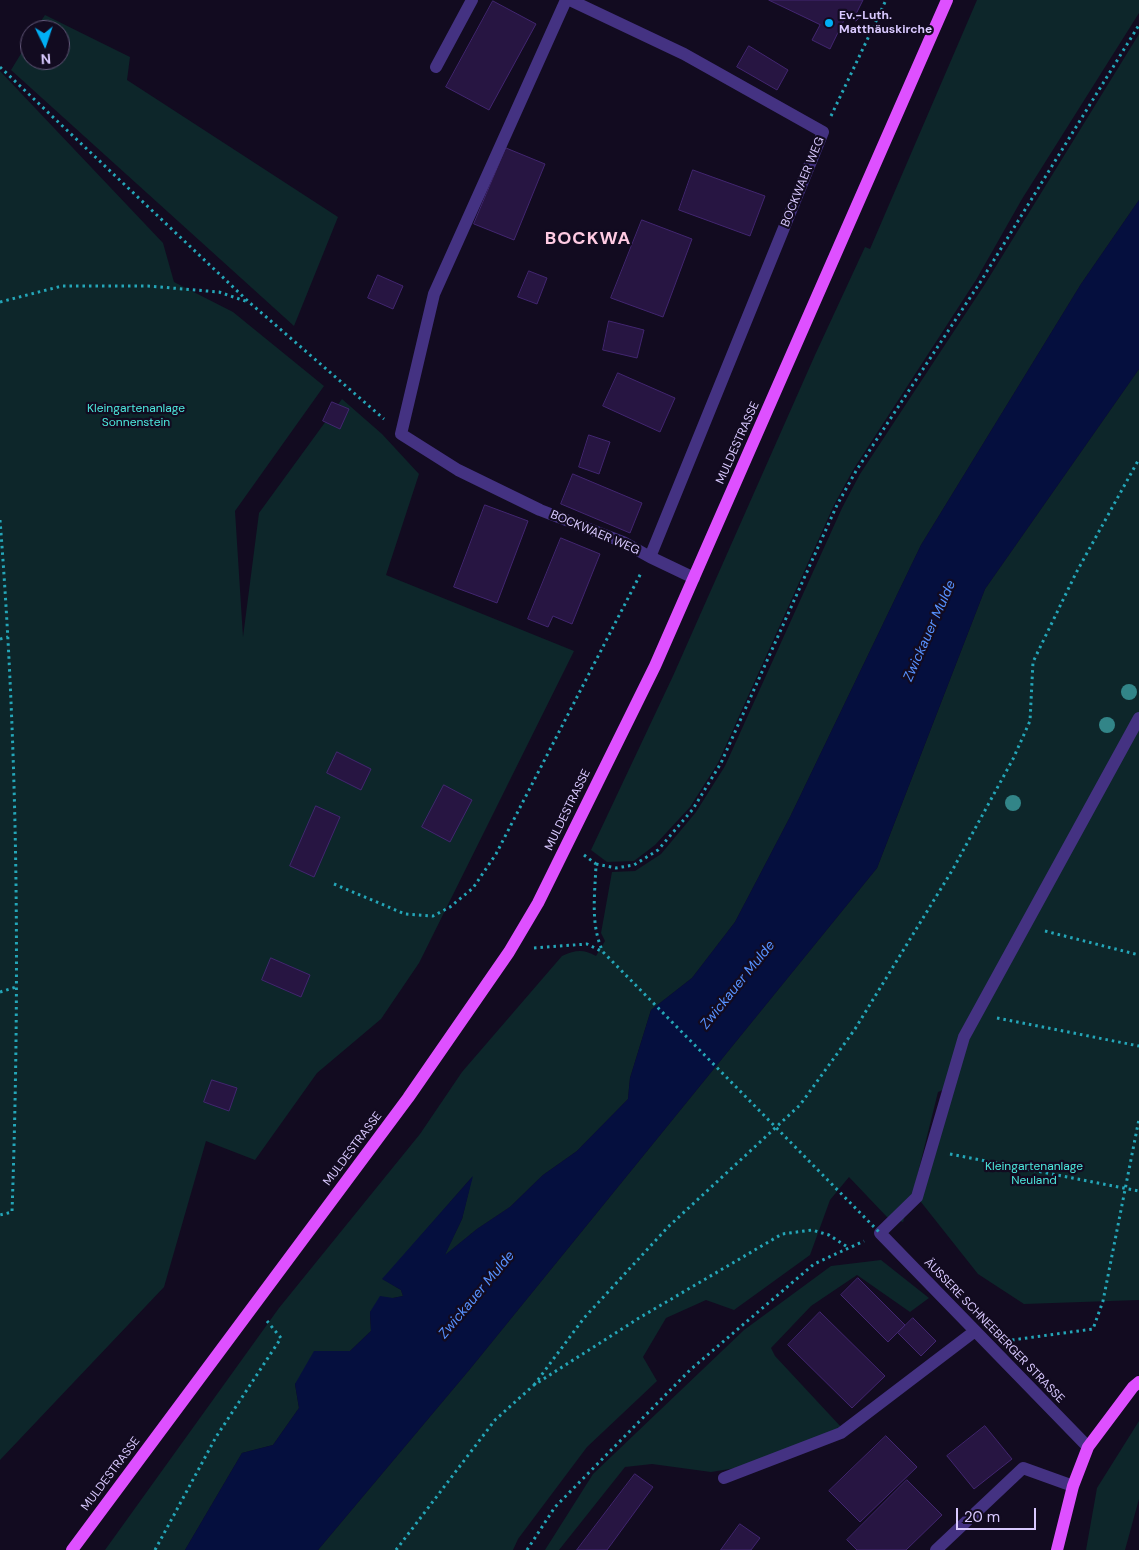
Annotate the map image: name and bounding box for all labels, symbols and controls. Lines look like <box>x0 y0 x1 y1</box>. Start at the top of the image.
place label: Ev.-Luth. Matthäuskirche <box>839 9 932 37</box>
marker: Ev.-Luth. Matthäuskirche <box>823 17 835 29</box>
north arrow <box>20 20 70 70</box>
text: N <box>40 50 52 68</box>
street label: BOCKWAER WEG <box>778 135 828 229</box>
district label: BOCKWA <box>544 228 632 250</box>
street label: MULDESTRASSE <box>713 400 763 486</box>
park label: Kleingartenanlage Sonnenstein <box>87 402 185 430</box>
street label: BOCKWAER WEG <box>548 508 642 558</box>
water label: Zwickauer Mulde <box>900 578 960 684</box>
street label: MULDESTRASSE <box>542 767 594 853</box>
water label: Zwickauer Mulde <box>697 937 779 1033</box>
street label: MULDESTRASSE <box>321 1109 385 1189</box>
park label: Kleingartenanlage Neuland <box>985 1160 1083 1188</box>
water label: Zwickauer Mulde <box>436 1248 518 1342</box>
street label: ÄUSSERE SCHNEEBERGER STRASSE <box>921 1256 1067 1406</box>
street label: MULDESTRASSE <box>79 1434 143 1514</box>
scale bar <box>959 1498 1039 1530</box>
text: 20 m <box>964 1507 1000 1527</box>

